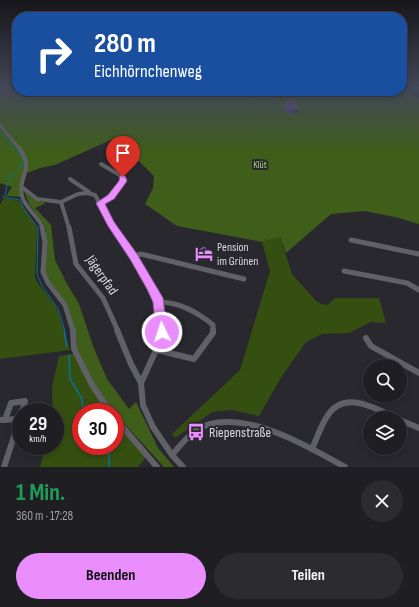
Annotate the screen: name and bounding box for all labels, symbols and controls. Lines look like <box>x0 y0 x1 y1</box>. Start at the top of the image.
text: 280 m <box>94 27 156 60</box>
icon: right <box>28 28 80 80</box>
text: Eichhörnchenweg <box>94 61 202 82</box>
pin <box>106 136 140 177</box>
icon: arrive <box>112 142 134 164</box>
park label: Klüt <box>253 159 267 171</box>
place label: Pension im Grünen <box>217 240 258 269</box>
hotel icon: Pension im Grünen <box>194 244 214 264</box>
street label: Jägerpfad <box>82 251 122 298</box>
position arrow <box>141 311 183 353</box>
map controls <box>363 359 407 455</box>
button: search <box>363 359 407 403</box>
speed limit sign: 30 <box>72 403 124 455</box>
button: layers <box>363 411 407 455</box>
text: 29 <box>29 412 47 436</box>
bus stop icon: Riepenstraße <box>186 422 206 442</box>
place label: Riepenstraße <box>209 424 271 441</box>
text: km/h <box>29 433 47 445</box>
text: 1 Min. <box>16 478 65 507</box>
button: close <box>361 480 403 522</box>
text: 360 m · 17:28 <box>16 508 73 524</box>
button: Beenden <box>16 553 206 599</box>
button: Teilen <box>214 553 403 599</box>

